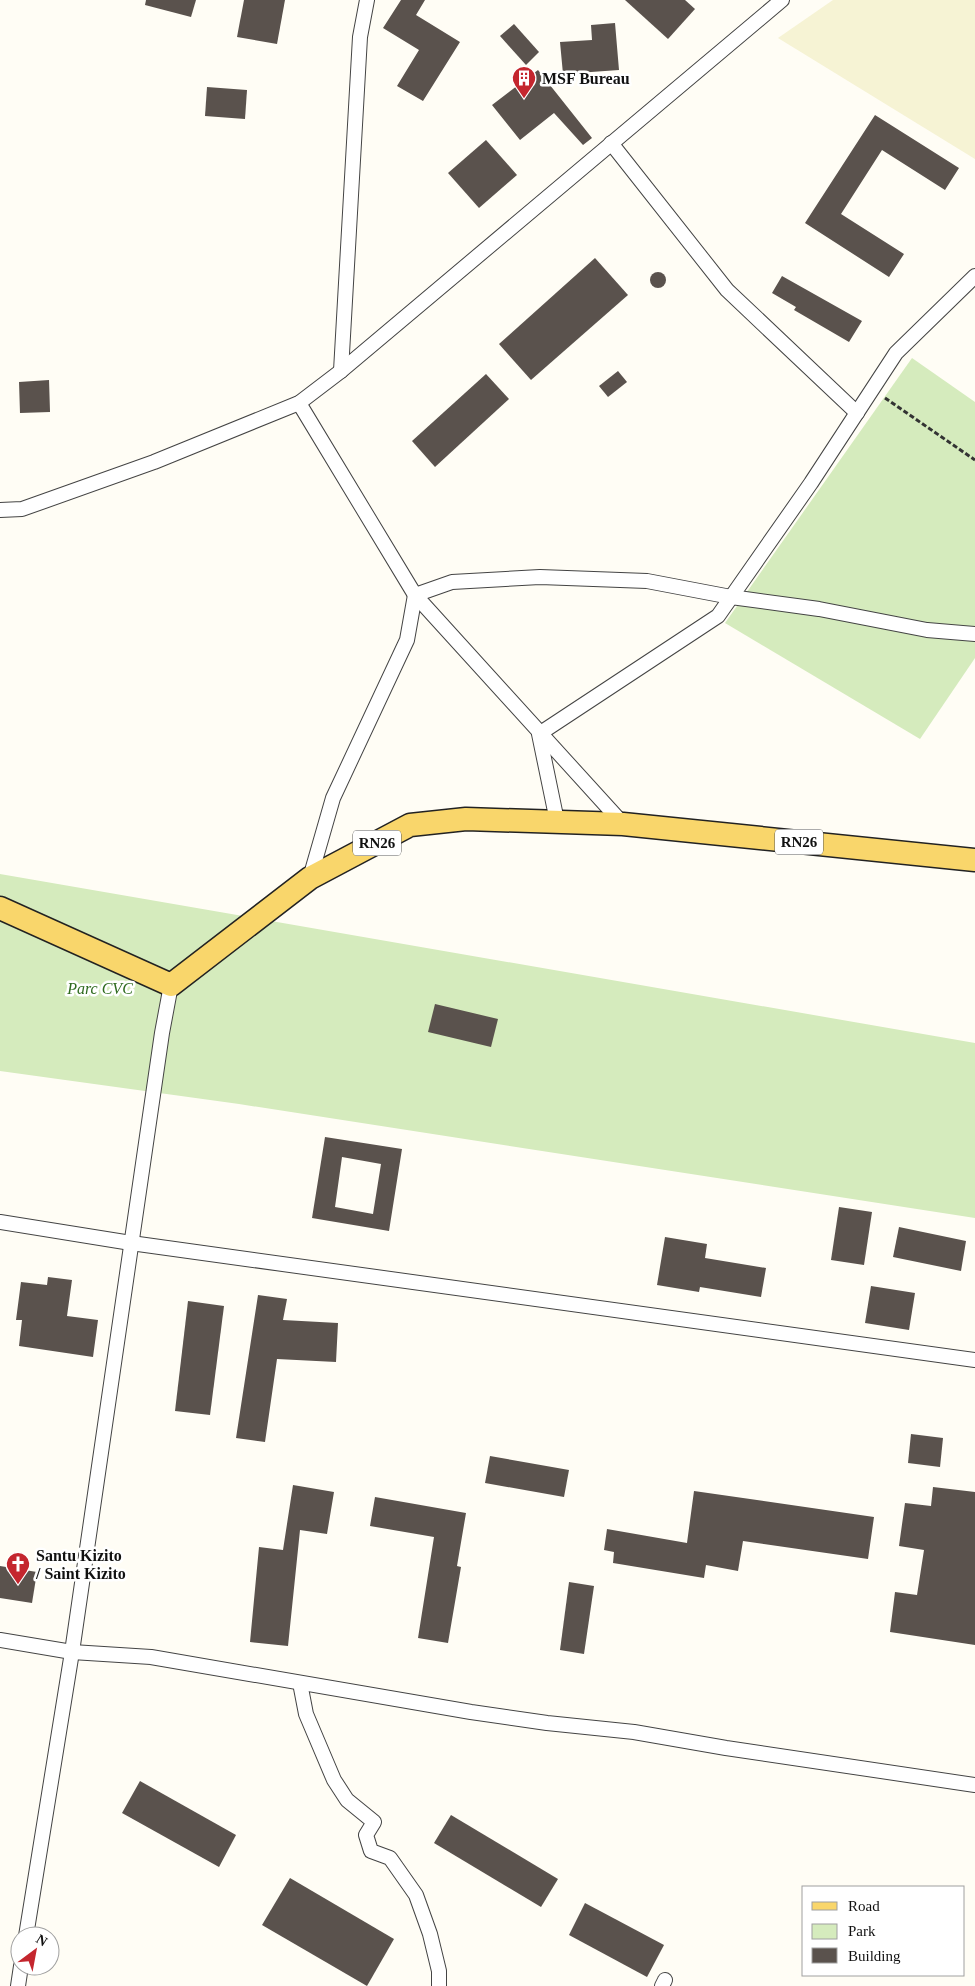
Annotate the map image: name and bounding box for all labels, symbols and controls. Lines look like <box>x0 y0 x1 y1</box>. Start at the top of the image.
building icon: MSF Bureau <box>511 65 537 99</box>
place label: MSF Bureau <box>542 70 630 87</box>
road number: RN26 <box>353 830 401 856</box>
road number: RN26 <box>775 830 823 854</box>
park label: Parc CVC <box>66 980 133 997</box>
place label: Santu Kizito / Saint Kizito <box>35 1547 126 1582</box>
church icon: Santu Kizito / Saint Kizito <box>5 1551 31 1585</box>
legend <box>802 1886 965 1976</box>
text: Road <box>848 1898 880 1914</box>
text: Park <box>848 1923 876 1939</box>
north arrow <box>10 1926 60 1976</box>
text: N <box>33 1931 50 1949</box>
text: Building <box>848 1948 901 1964</box>

